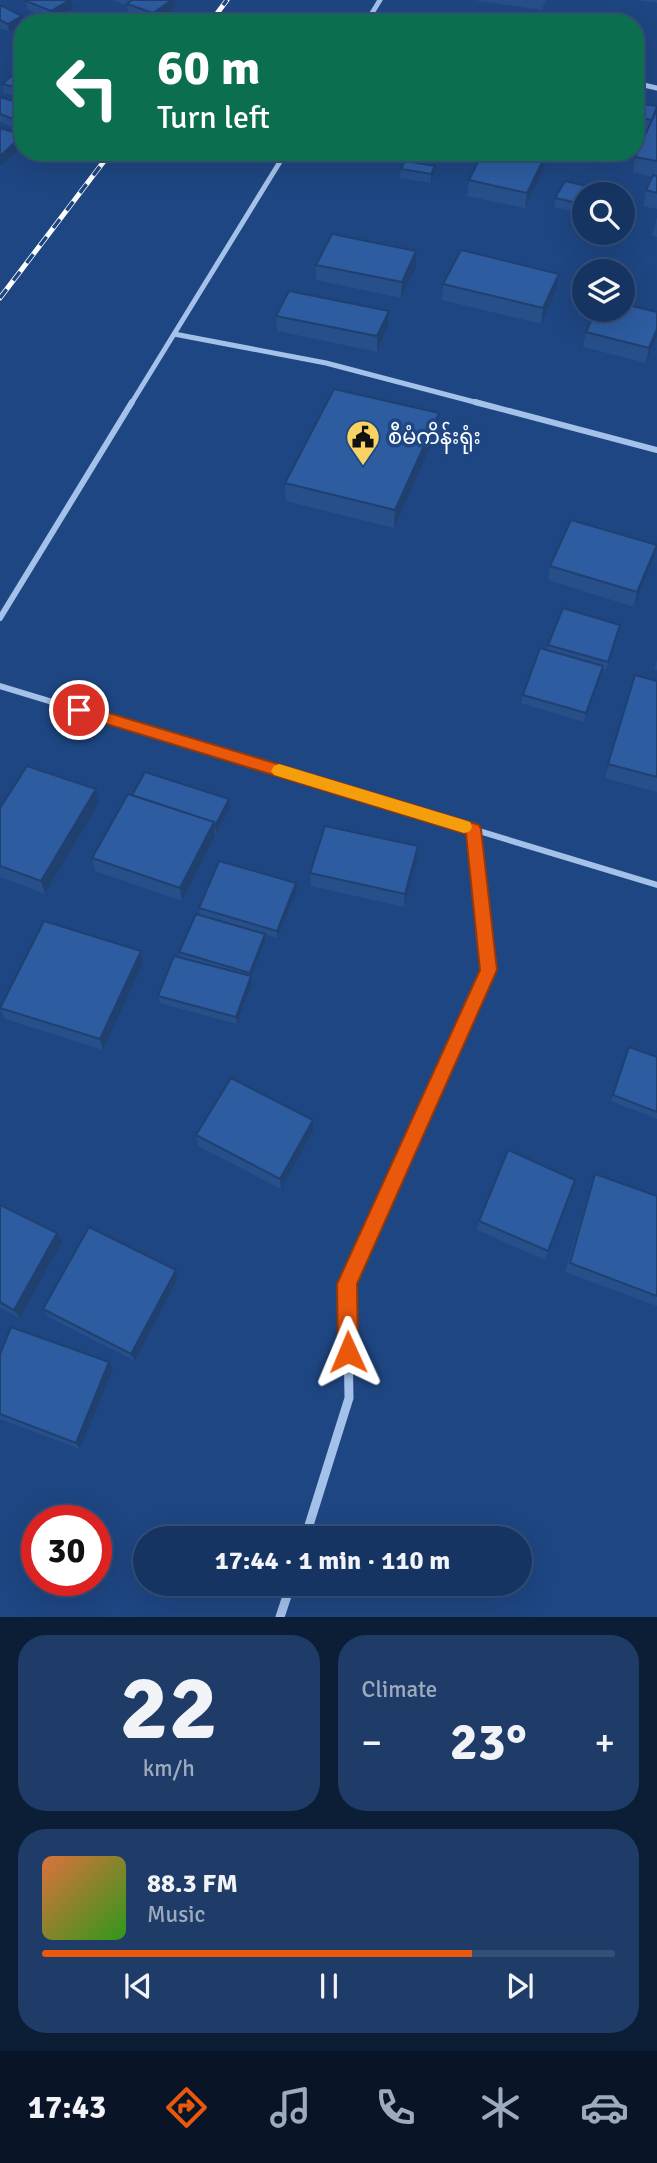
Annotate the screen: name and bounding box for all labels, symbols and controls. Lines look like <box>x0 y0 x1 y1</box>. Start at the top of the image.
text: 60 m <box>157 38 260 98</box>
icon: left <box>42 42 133 133</box>
text: Turn left <box>157 98 270 137</box>
map controls <box>572 182 635 322</box>
button: search <box>572 182 635 245</box>
button: layers <box>572 259 635 322</box>
public building icon: စီမံကိန်းရုံး‌ <box>344 418 382 467</box>
place label: စီမံကိန်းရုံး‌ <box>388 421 481 454</box>
pin <box>49 680 109 740</box>
icon: arrive <box>60 691 98 729</box>
position arrow <box>311 1315 385 1389</box>
speed limit sign: 30 <box>21 1505 112 1596</box>
text: 17:44 · 1 min · 110 m <box>215 1545 450 1577</box>
text: 22 <box>120 1652 218 1765</box>
text: Climate <box>362 1675 437 1704</box>
text: 23° <box>450 1710 527 1774</box>
text: − <box>362 1719 382 1766</box>
text: + <box>594 1719 615 1766</box>
text: km/h <box>143 1754 195 1783</box>
text: 88.3 FM <box>147 1868 238 1900</box>
text: Music <box>147 1900 205 1929</box>
icon: previous <box>119 1967 157 2005</box>
icon: pause <box>310 1967 348 2005</box>
icon: next <box>501 1967 539 2005</box>
icon: directions <box>162 2083 211 2132</box>
icon: music <box>266 2083 315 2132</box>
icon: phone <box>371 2083 420 2132</box>
icon: climate <box>476 2083 525 2132</box>
icon: car <box>580 2083 629 2132</box>
text: 17:43 <box>28 2088 106 2127</box>

